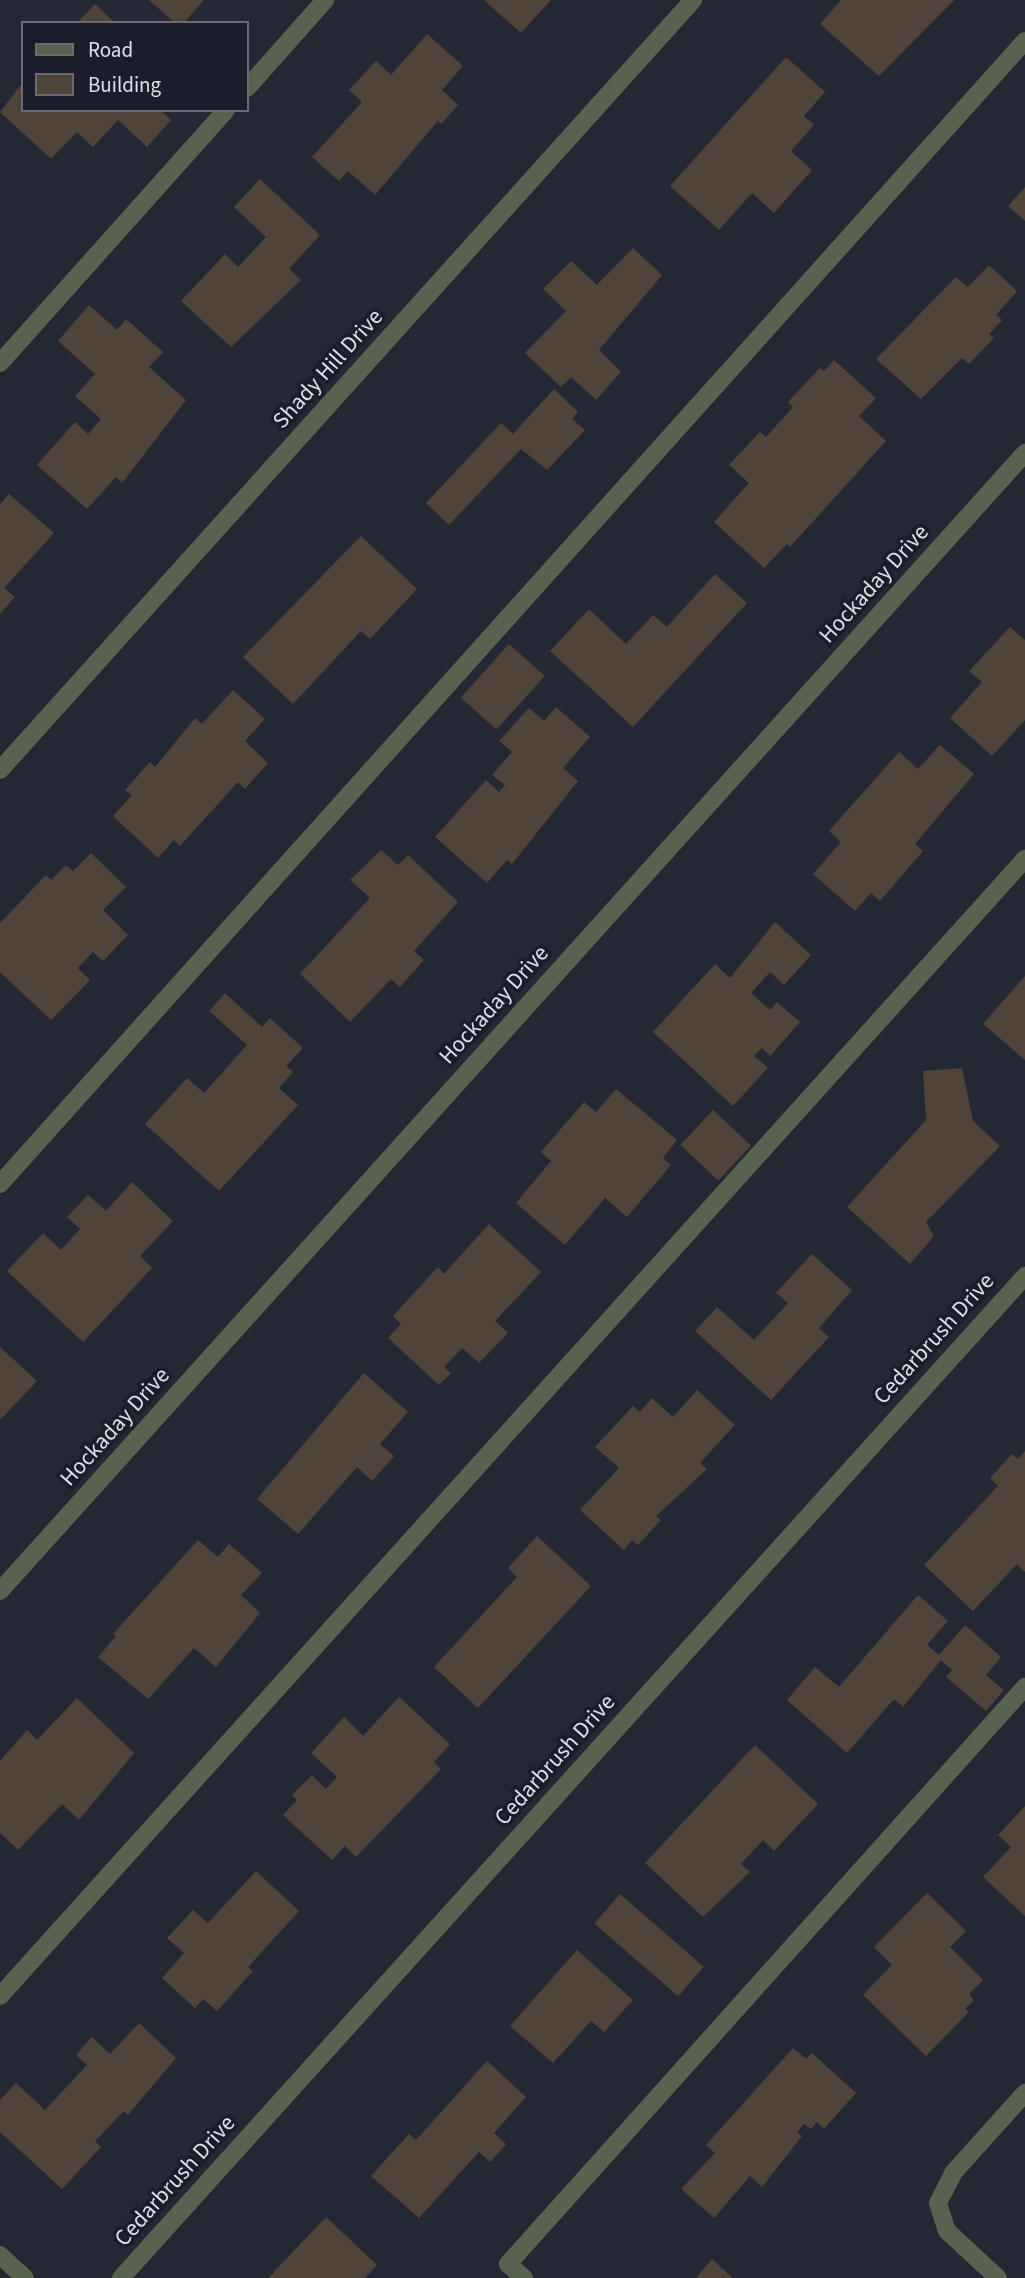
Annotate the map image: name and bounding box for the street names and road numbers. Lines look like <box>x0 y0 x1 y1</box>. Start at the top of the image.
street label: Shady Hill Drive <box>267 304 389 434</box>
street label: Hockaday Drive <box>813 519 935 649</box>
street label: Hockaday Drive <box>433 940 555 1070</box>
street label: Cedarbrush Drive <box>868 1268 1000 1410</box>
street label: Hockaday Drive <box>54 1362 176 1492</box>
street label: Cedarbrush Drive <box>489 1689 621 1831</box>
street label: Cedarbrush Drive <box>109 2110 241 2252</box>

